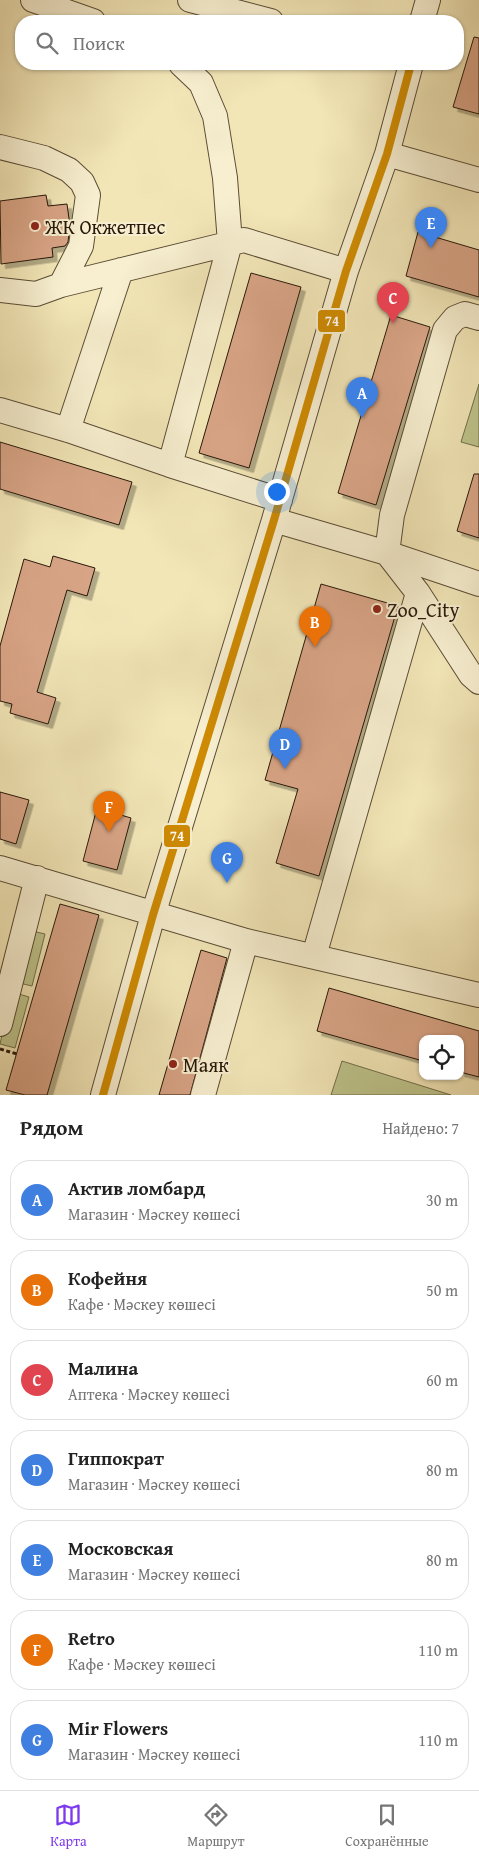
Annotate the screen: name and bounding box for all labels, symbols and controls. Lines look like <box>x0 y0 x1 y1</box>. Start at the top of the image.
search box <box>15 15 464 70</box>
icon: search <box>33 29 61 57</box>
text: Поиск <box>73 29 125 57</box>
pin: E <box>415 207 447 248</box>
place label: ЖК Окжетпес <box>44 212 165 241</box>
marker: ЖК Окжетпес <box>29 220 41 232</box>
pin: C <box>377 282 409 323</box>
line badge: 74 <box>317 309 346 333</box>
text: 74 <box>325 311 339 331</box>
pin: A <box>346 377 378 418</box>
your location <box>264 479 290 505</box>
place label: Zoo_City <box>387 595 459 624</box>
marker: Zoo_City <box>371 603 383 615</box>
pin: B <box>299 606 331 647</box>
pin: D <box>269 728 301 769</box>
pin: F <box>93 791 125 832</box>
line badge: 74 <box>163 824 191 848</box>
text: 74 <box>170 826 184 846</box>
pin: G <box>211 842 243 883</box>
map controls <box>419 1035 464 1080</box>
button: locate <box>419 1035 464 1080</box>
place label: Маяк <box>183 1050 229 1079</box>
marker: Маяк <box>167 1058 179 1070</box>
text: Рядом <box>20 1112 83 1143</box>
text: Найдено: 7 <box>382 1116 459 1140</box>
text: Актив ломбард <box>68 1174 205 1202</box>
text: A <box>32 1188 42 1212</box>
text: 30 m <box>426 1188 458 1212</box>
text: Магазин · Мәскеу көшесі <box>68 1202 240 1226</box>
text: Кофейня <box>68 1264 147 1292</box>
text: B <box>32 1278 42 1302</box>
text: 50 m <box>426 1278 458 1302</box>
text: Кафе · Мәскеу көшесі <box>68 1292 216 1316</box>
text: Малина <box>68 1354 138 1382</box>
text: C <box>32 1368 42 1392</box>
text: 60 m <box>426 1368 458 1392</box>
text: Аптека · Мәскеу көшесі <box>68 1382 230 1406</box>
text: Гиппократ <box>68 1444 164 1472</box>
text: D <box>32 1458 42 1482</box>
text: 80 m <box>426 1458 458 1482</box>
text: Магазин · Мәскеу көшесі <box>68 1472 240 1496</box>
text: Московская <box>68 1534 173 1562</box>
text: E <box>33 1548 41 1572</box>
text: 80 m <box>426 1548 458 1572</box>
text: Магазин · Мәскеу көшесі <box>68 1562 240 1586</box>
text: Retro <box>68 1624 115 1652</box>
text: F <box>33 1638 41 1662</box>
text: 110 m <box>418 1638 458 1662</box>
text: Кафе · Мәскеу көшесі <box>68 1652 216 1676</box>
text: Mir Flowers <box>68 1714 168 1742</box>
text: G <box>32 1728 42 1752</box>
text: 110 m <box>418 1728 458 1752</box>
text: Магазин · Мәскеу көшесі <box>68 1742 240 1766</box>
tab: Карта <box>50 1801 87 1851</box>
tab: Маршрут <box>187 1801 245 1851</box>
tab: Сохранённые <box>345 1801 429 1851</box>

